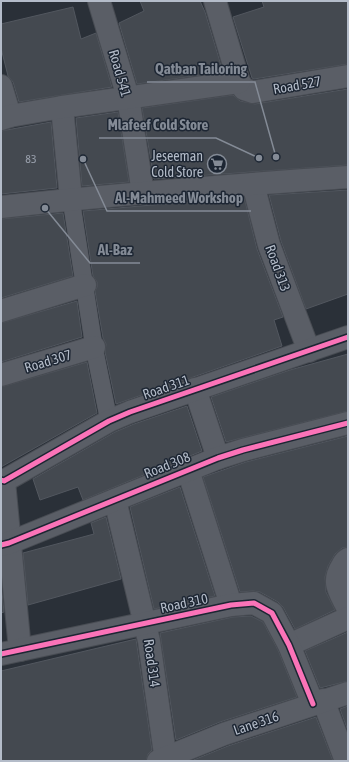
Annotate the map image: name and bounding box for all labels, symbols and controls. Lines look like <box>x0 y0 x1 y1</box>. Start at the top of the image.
street label: Road 541 <box>106 48 134 98</box>
callout: Qatban Tailoring <box>147 55 255 82</box>
text: Qatban Tailoring <box>155 60 248 77</box>
street label: Road 527 <box>272 73 322 97</box>
callout: Mlafeef Cold Store <box>99 111 216 138</box>
text: Mlafeef Cold Store <box>108 116 208 133</box>
place label: Jeseeman Cold Store <box>151 148 203 180</box>
house number: 83 <box>25 152 37 166</box>
supermarket icon: Jeseeman Cold Store <box>206 153 228 175</box>
callout: Al-Mahmeed Workshop <box>107 184 251 211</box>
text: Al-Mahmeed Workshop <box>114 189 243 206</box>
callout: Al-Baz <box>90 236 140 263</box>
text: Al-Baz <box>97 241 133 258</box>
street label: Road 313 <box>262 243 294 293</box>
street label: Road 307 <box>23 346 73 376</box>
street label: Road 311 <box>141 372 191 402</box>
street label: Road 308 <box>142 448 193 481</box>
street label: Road 310 <box>159 590 210 616</box>
street label: Road 314 <box>141 638 163 688</box>
street label: Lane 316 <box>231 708 281 738</box>

